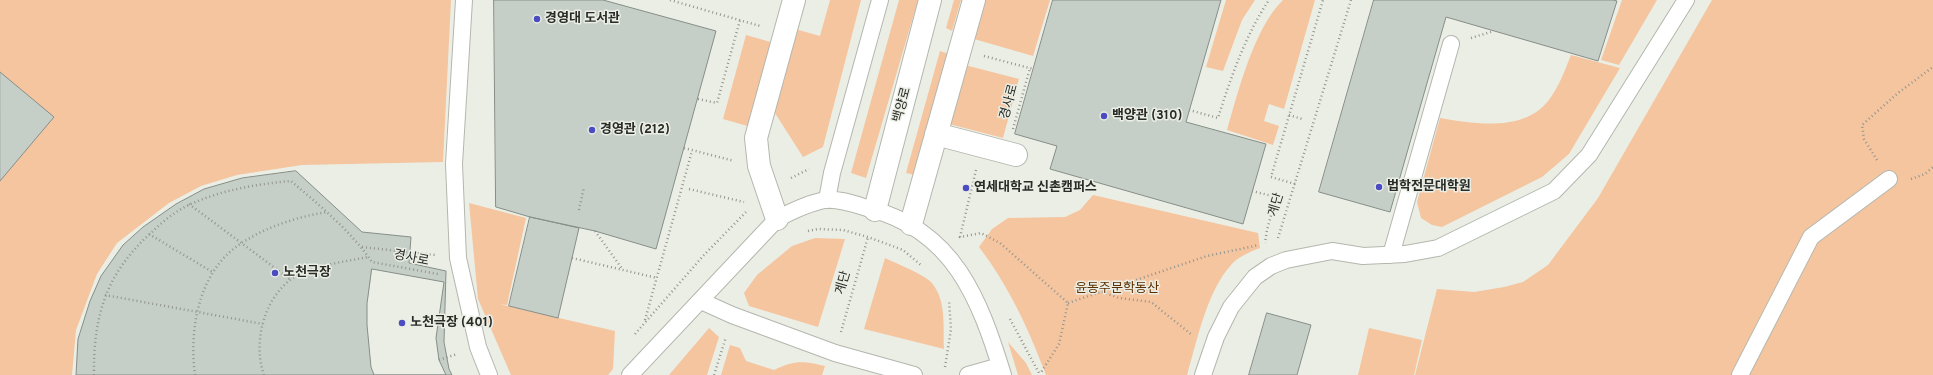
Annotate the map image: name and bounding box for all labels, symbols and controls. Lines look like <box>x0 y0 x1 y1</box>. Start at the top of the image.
place label: 경영대 도서관 <box>545 11 620 27</box>
marker: 경영대 도서관 <box>532 14 542 24</box>
street label: 경사로 <box>998 83 1022 121</box>
street label: 백양로 <box>891 86 915 124</box>
place label: 백양관 (310) <box>1112 108 1182 124</box>
marker: 백양관 (310) <box>1099 111 1109 121</box>
place label: 경영관 (212) <box>600 122 670 138</box>
marker: 경영관 (212) <box>587 125 597 135</box>
place label: 법학전문대학원 <box>1387 179 1471 195</box>
place label: 연세대학교 신촌캠퍼스 <box>974 180 1097 196</box>
marker: 법학전문대학원 <box>1374 182 1384 192</box>
marker: 연세대학교 신촌캠퍼스 <box>961 183 971 193</box>
street label: 계단 <box>1266 191 1288 219</box>
street label: 경사로 <box>392 248 430 270</box>
place label: 노천극장 <box>283 265 331 281</box>
marker: 노천극장 <box>270 268 280 278</box>
street label: 계단 <box>833 269 855 297</box>
park label: 윤동주문학동산 <box>1075 281 1159 297</box>
place label: 노천극장 (401) <box>410 315 493 331</box>
marker: 노천극장 (401) <box>397 318 407 328</box>

